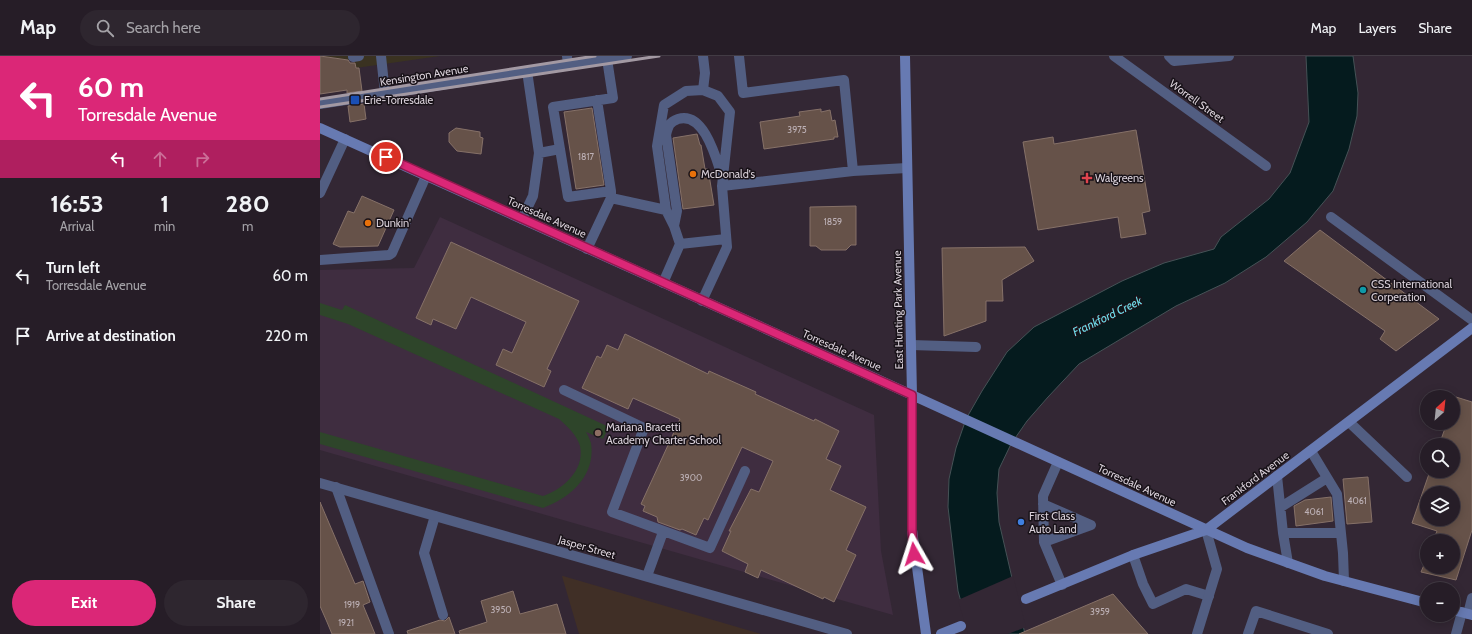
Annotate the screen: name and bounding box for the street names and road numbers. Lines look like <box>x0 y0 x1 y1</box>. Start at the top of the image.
street label: Kensington Avenue <box>379 61 470 89</box>
street label: Worrell Street <box>1167 76 1227 126</box>
street label: Torresdale Avenue <box>505 193 589 241</box>
street label: East Hunting Park Avenue <box>890 250 906 370</box>
street label: Torresdale Avenue <box>800 326 884 374</box>
street label: Frankford Avenue <box>1218 448 1292 508</box>
street label: Torresdale Avenue <box>1096 461 1179 509</box>
street label: Jasper Street <box>556 532 617 562</box>

